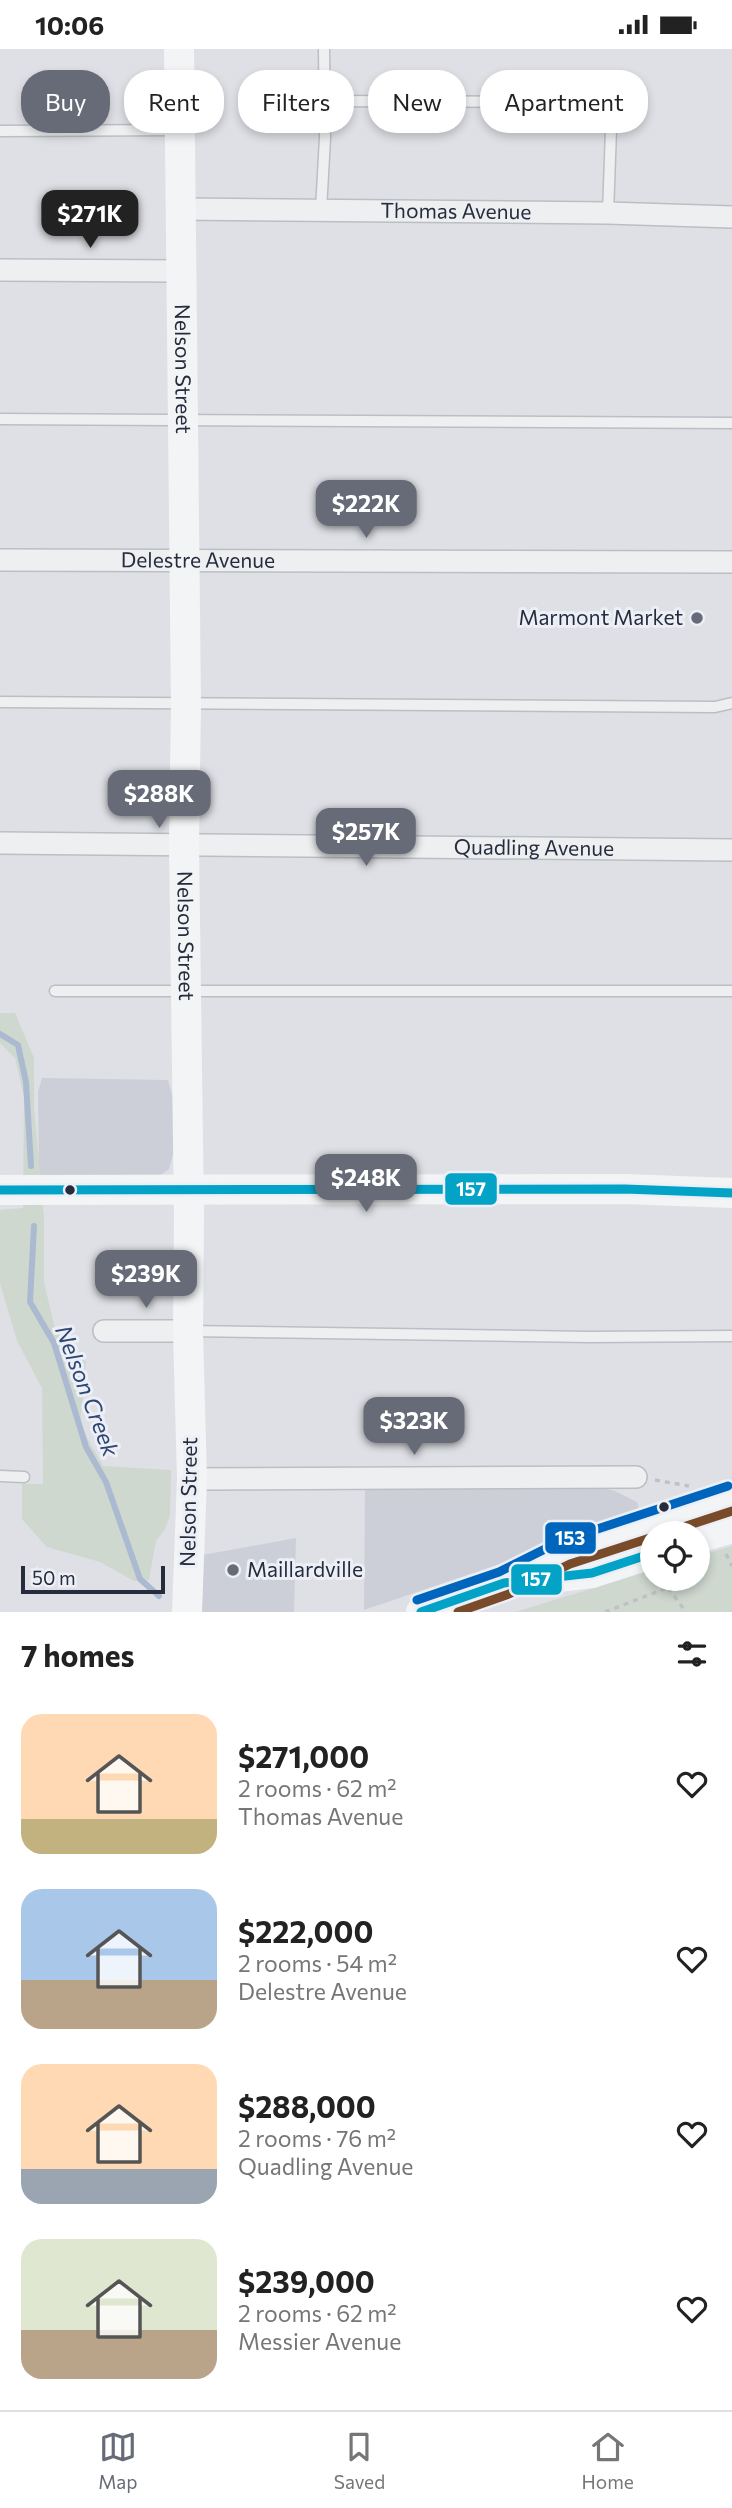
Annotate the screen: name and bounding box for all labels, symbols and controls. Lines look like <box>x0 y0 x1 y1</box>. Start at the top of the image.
text: 10:06 <box>35 9 104 40</box>
chip: Buy <box>21 70 110 133</box>
chip: Rent <box>124 70 224 133</box>
chip: Filters <box>238 70 354 133</box>
chip: New <box>368 70 466 133</box>
chip: Apartment <box>480 70 648 133</box>
pin: $271K <box>41 191 139 250</box>
street label: Thomas Avenue <box>380 197 532 223</box>
text: $271K <box>57 199 123 227</box>
street label: Nelson Street <box>171 304 197 434</box>
pin: $222K <box>317 481 415 540</box>
text: $222K <box>332 489 400 517</box>
street label: Delestre Avenue <box>121 546 275 572</box>
place label: Marmont Market <box>518 604 683 629</box>
marker: Marmont Market <box>689 610 705 626</box>
pin: $288K <box>110 771 208 830</box>
text: $288K <box>124 779 194 807</box>
pin: $257K <box>317 809 415 868</box>
text: $257K <box>332 817 400 845</box>
street label: Quadling Avenue <box>454 833 614 860</box>
street label: Nelson Street <box>173 871 200 1001</box>
pin: $248K <box>317 1155 415 1214</box>
text: $248K <box>331 1163 401 1191</box>
line badge: 157 <box>444 1172 498 1206</box>
text: 157 <box>456 1177 486 1200</box>
unlabelled marker <box>63 1183 77 1197</box>
pin: $239K <box>97 1251 195 1310</box>
text: $239K <box>111 1259 181 1287</box>
water label: Nelson Creek <box>50 1321 126 1461</box>
pin: $323K <box>365 1397 463 1457</box>
text: $323K <box>379 1406 449 1434</box>
street label: Nelson Street <box>174 1437 201 1567</box>
unlabelled marker <box>657 1500 671 1514</box>
line badge: 153 <box>544 1521 597 1555</box>
map controls <box>640 1521 710 1591</box>
button: locate <box>640 1521 710 1591</box>
text: 153 <box>555 1526 585 1549</box>
place label: Maillardville <box>247 1556 363 1581</box>
marker: Maillardville <box>225 1562 241 1578</box>
scale bar <box>21 1563 164 1595</box>
line badge: 157 <box>510 1563 563 1596</box>
text: 50 m <box>32 1566 76 1589</box>
text: 157 <box>521 1567 551 1590</box>
icon: filters <box>673 1635 711 1673</box>
text: 7 homes <box>21 1636 134 1673</box>
text: $271,000 <box>238 1737 369 1774</box>
icon: home <box>77 1742 161 1826</box>
icon: heart <box>673 1765 711 1803</box>
text: 2 rooms · 62 m² <box>238 1774 397 1802</box>
text: Thomas Avenue <box>238 1802 403 1830</box>
text: $222,000 <box>238 1912 373 1949</box>
icon: home <box>77 1917 161 2001</box>
icon: heart <box>673 1940 711 1978</box>
text: 2 rooms · 54 m² <box>238 1949 397 1977</box>
text: Delestre Avenue <box>238 1977 407 2005</box>
text: $288,000 <box>238 2087 376 2124</box>
icon: home <box>77 2092 161 2176</box>
icon: heart <box>673 2115 711 2153</box>
text: 2 rooms · 76 m² <box>238 2124 396 2152</box>
text: Quadling Avenue <box>238 2152 413 2180</box>
text: $239,000 <box>238 2262 375 2299</box>
icon: home <box>77 2267 161 2351</box>
icon: heart <box>673 2290 711 2328</box>
text: 2 rooms · 62 m² <box>238 2299 397 2327</box>
text: Messier Avenue <box>238 2327 401 2355</box>
tab: Map <box>98 2428 137 2493</box>
tab: Saved <box>334 2428 385 2493</box>
tab: Home <box>582 2428 634 2493</box>

